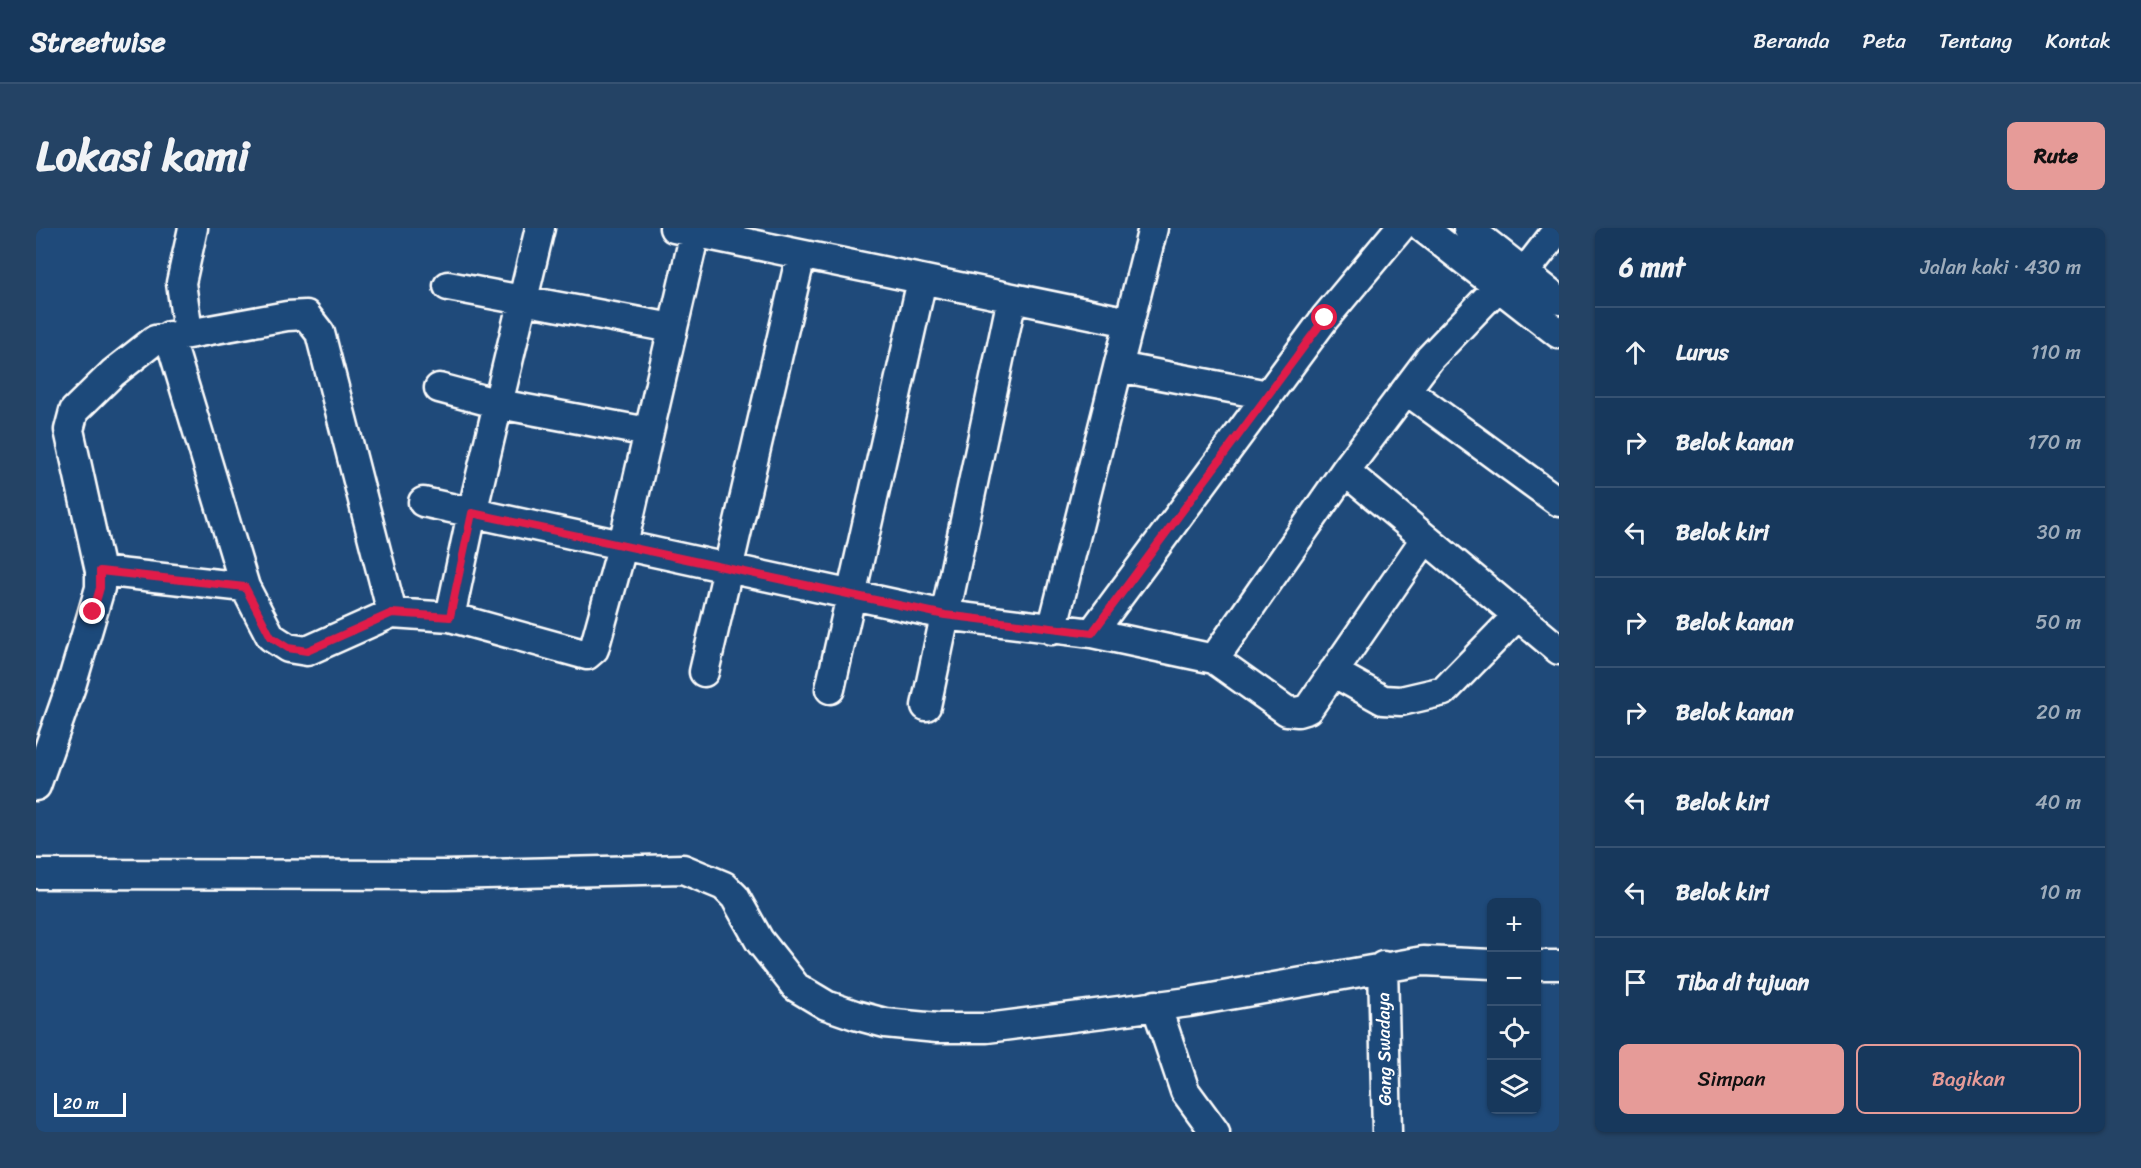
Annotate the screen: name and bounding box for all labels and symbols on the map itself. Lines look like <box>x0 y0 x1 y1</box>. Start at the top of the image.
route start <box>1311 304 1337 330</box>
route end <box>79 598 105 624</box>
street label: Gang Swadaya <box>1367 992 1401 1106</box>
scale bar <box>54 1090 126 1118</box>

